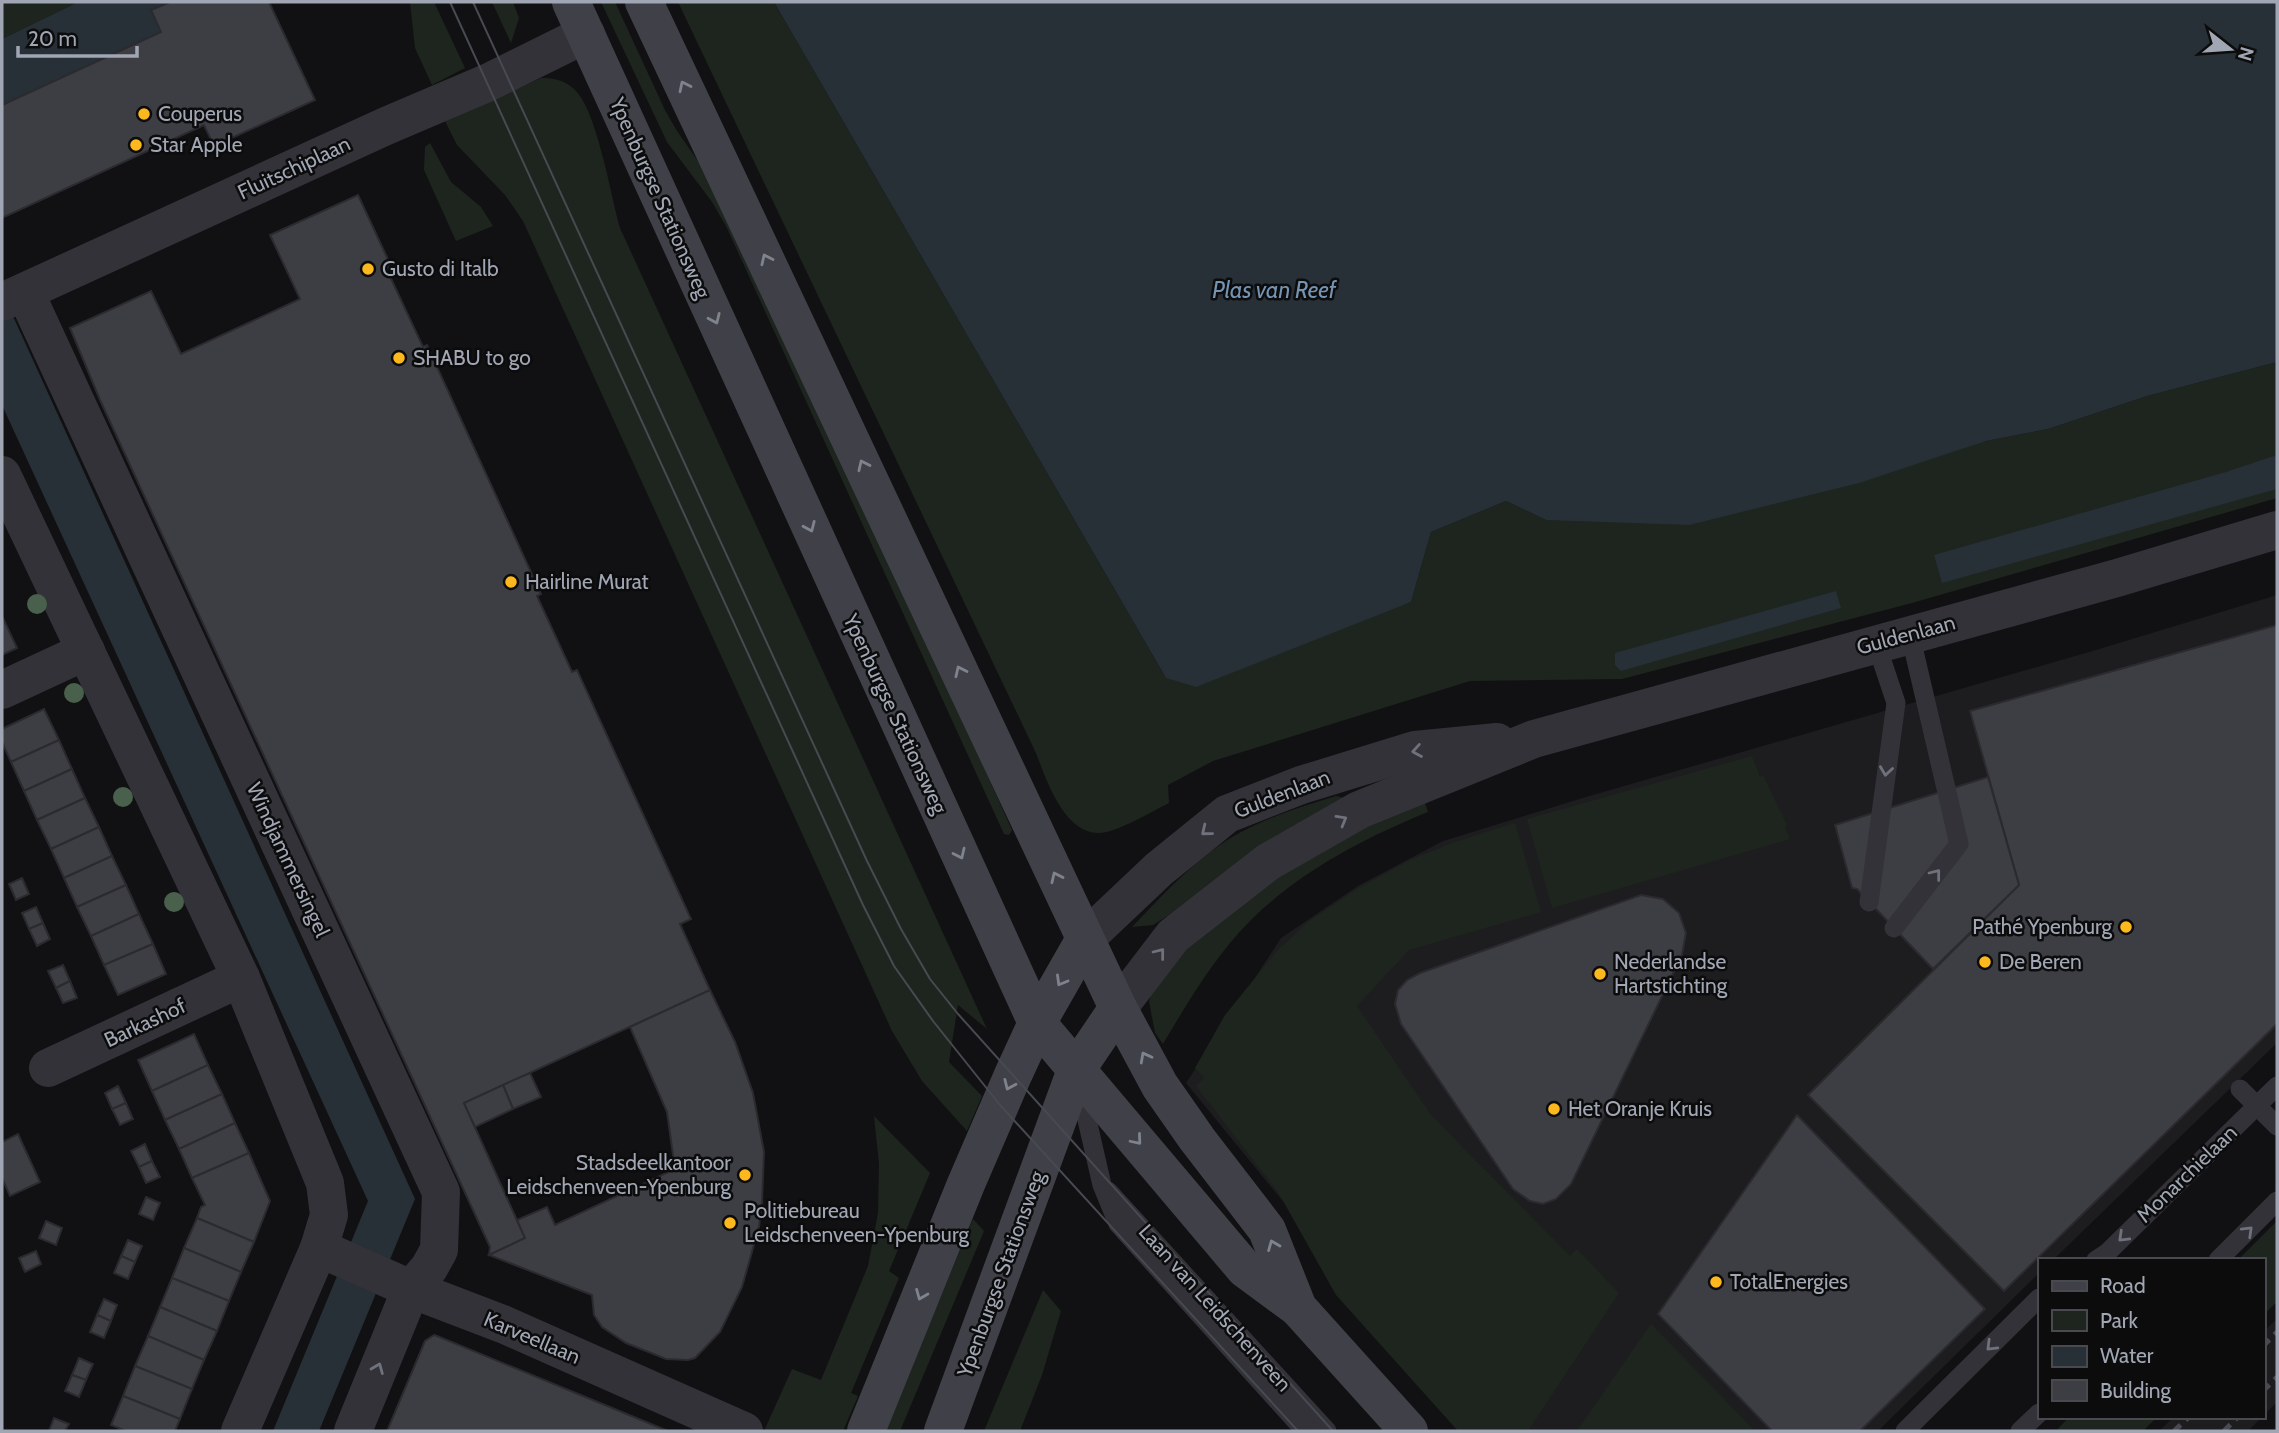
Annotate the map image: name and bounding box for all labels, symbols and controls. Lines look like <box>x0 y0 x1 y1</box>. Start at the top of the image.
scale bar <box>18 14 136 58</box>
north arrow <box>2195 14 2265 84</box>
text: 20 m <box>28 26 77 51</box>
text: N <box>2233 44 2259 64</box>
one-way arrow <box>678 81 692 93</box>
street label: Ypenburgse Stationsweg <box>604 93 716 303</box>
place label: Couperus <box>158 101 242 126</box>
marker: Couperus <box>136 106 152 122</box>
street label: Fluitschiplaan <box>234 131 354 204</box>
place label: Star Apple <box>150 132 243 157</box>
marker: Star Apple <box>128 137 144 153</box>
one-way arrow <box>760 254 774 266</box>
place label: Gusto di Italb <box>382 256 499 281</box>
marker: Gusto di Italb <box>360 261 376 277</box>
water label: Plas van Reef <box>1212 276 1338 304</box>
one-way arrow <box>707 312 721 325</box>
place label: SHABU to go <box>413 345 531 370</box>
marker: SHABU to go <box>391 350 407 366</box>
one-way arrow <box>857 460 871 472</box>
one-way arrow <box>802 519 816 532</box>
place label: Hairline Murat <box>525 569 649 594</box>
marker: Hairline Murat <box>503 574 519 590</box>
street label: Ypenburgse Stationsweg <box>838 609 953 818</box>
street label: Guldenlaan <box>1854 609 1958 660</box>
one-way arrow <box>954 666 968 678</box>
one-way arrow <box>1411 742 1423 757</box>
street label: Guldenlaan <box>1230 764 1333 823</box>
one-way arrow <box>1879 765 1894 777</box>
street label: Windjammersingel <box>241 779 335 941</box>
one-way arrow <box>1335 815 1347 828</box>
one-way arrow <box>1202 822 1214 835</box>
one-way arrow <box>952 847 966 859</box>
one-way arrow <box>1928 870 1941 882</box>
one-way arrow <box>1050 872 1064 884</box>
place label: Pathé Ypenburg <box>1972 914 2113 939</box>
marker: Pathé Ypenburg <box>2118 919 2134 935</box>
one-way arrow <box>1151 949 1164 961</box>
place label: Nederlandse Hartstichting <box>1614 949 1728 998</box>
place label: De Beren <box>1999 949 2082 974</box>
marker: De Beren <box>1977 954 1993 970</box>
marker: Nederlandse Hartstichting <box>1592 966 1608 982</box>
one-way arrow <box>1056 974 1069 986</box>
street label: Barkashof <box>100 993 190 1052</box>
one-way arrow <box>1140 1052 1153 1065</box>
one-way arrow <box>1003 1078 1017 1090</box>
place label: Het Oranje Kruis <box>1568 1096 1712 1122</box>
marker: Het Oranje Kruis <box>1546 1101 1562 1117</box>
street label: Monarchielaan <box>2131 1120 2242 1228</box>
one-way arrow <box>1129 1131 1141 1144</box>
place label: Stadsdeelkantoor Leidschenveen-Ypenburg <box>506 1150 732 1199</box>
marker: Stadsdeelkantoor Leidschenveen-Ypenburg <box>737 1167 753 1183</box>
street label: Ypenburgse Stationsweg <box>951 1167 1050 1381</box>
place label: Politiebureau Leidschenveen-Ypenburg <box>744 1198 969 1247</box>
marker: Politiebureau Leidschenveen-Ypenburg <box>722 1215 738 1231</box>
street label: Laan van Leidschenveen <box>1134 1219 1297 1396</box>
one-way arrow <box>2239 1226 2252 1239</box>
one-way arrow <box>2118 1228 2131 1241</box>
one-way arrow <box>1267 1239 1281 1251</box>
legend <box>2038 1258 2265 1419</box>
place label: TotalEnergies <box>1730 1269 1848 1294</box>
text: Road <box>2100 1273 2146 1298</box>
marker: TotalEnergies <box>1708 1274 1724 1290</box>
one-way arrow <box>915 1288 929 1300</box>
street label: Karveellaan <box>480 1306 584 1369</box>
text: Park <box>2100 1308 2138 1333</box>
one-way arrow <box>1986 1338 1999 1351</box>
text: Water <box>2100 1343 2154 1368</box>
one-way arrow <box>370 1363 384 1375</box>
text: Building <box>2100 1378 2172 1403</box>

